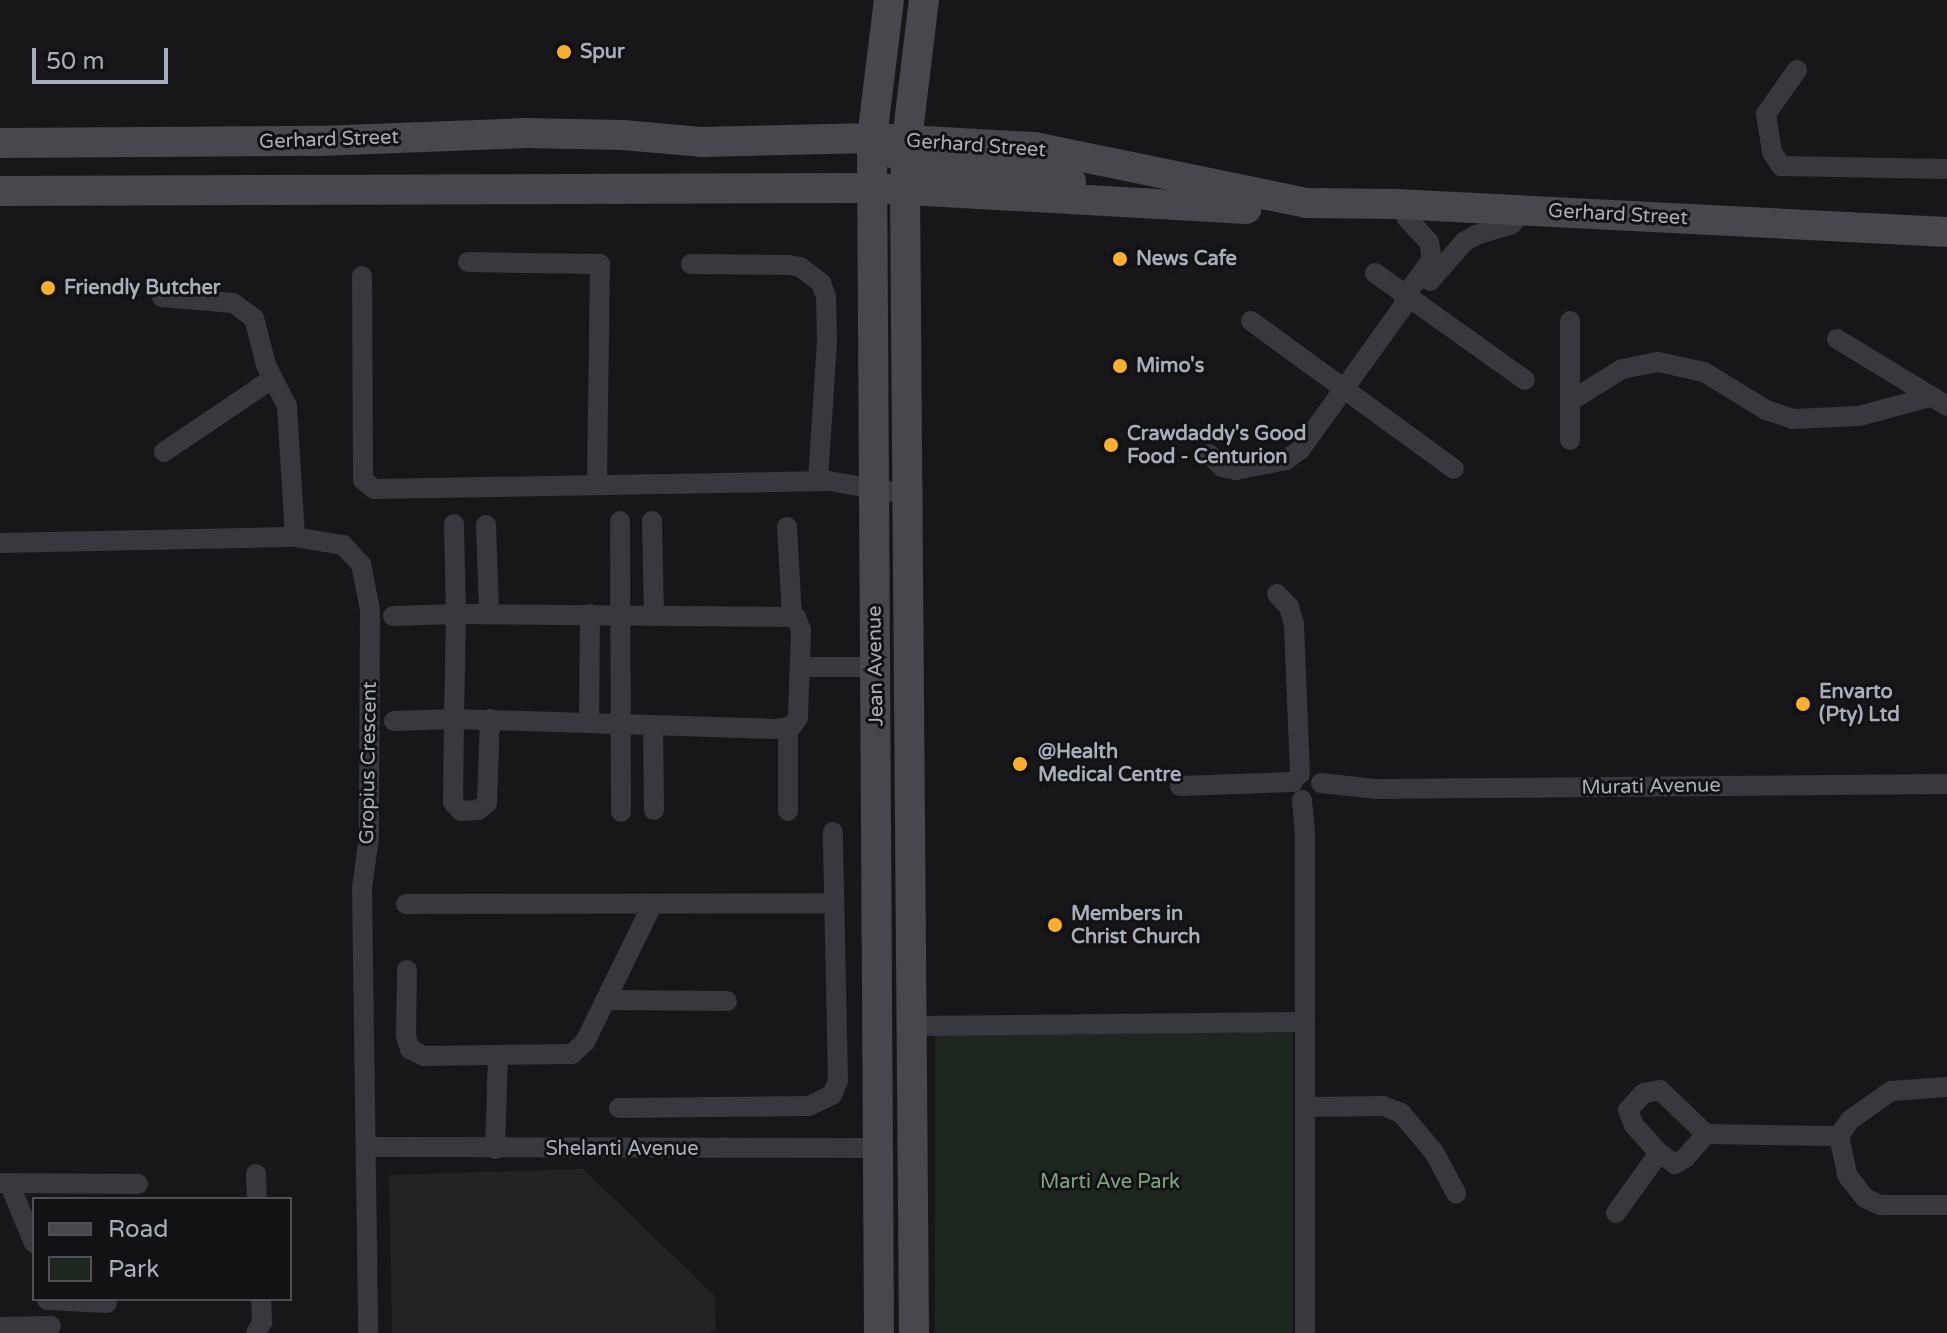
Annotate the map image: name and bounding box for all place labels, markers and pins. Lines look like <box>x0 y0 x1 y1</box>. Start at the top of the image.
place label: Spur <box>580 40 625 64</box>
marker: Spur <box>555 43 573 61</box>
place label: News Cafe <box>1136 247 1237 271</box>
marker: News Cafe <box>1111 250 1129 268</box>
place label: Friendly Butcher <box>64 276 221 300</box>
marker: Friendly Butcher <box>39 279 57 297</box>
place label: Mimo's <box>1136 354 1204 378</box>
marker: Mimo's <box>1111 357 1129 375</box>
place label: Crawdaddy's Good Food - Centurion <box>1127 422 1306 469</box>
marker: Crawdaddy's Good Food - Centurion <box>1102 436 1120 454</box>
place label: Envarto (Pty) Ltd <box>1819 680 1900 727</box>
marker: Envarto (Pty) Ltd <box>1794 695 1812 713</box>
place label: @Health Medical Centre <box>1038 740 1181 787</box>
marker: @Health Medical Centre <box>1009 753 1031 775</box>
place label: Members in Christ Church <box>1071 902 1200 949</box>
marker: Members in Christ Church <box>1046 916 1064 934</box>

